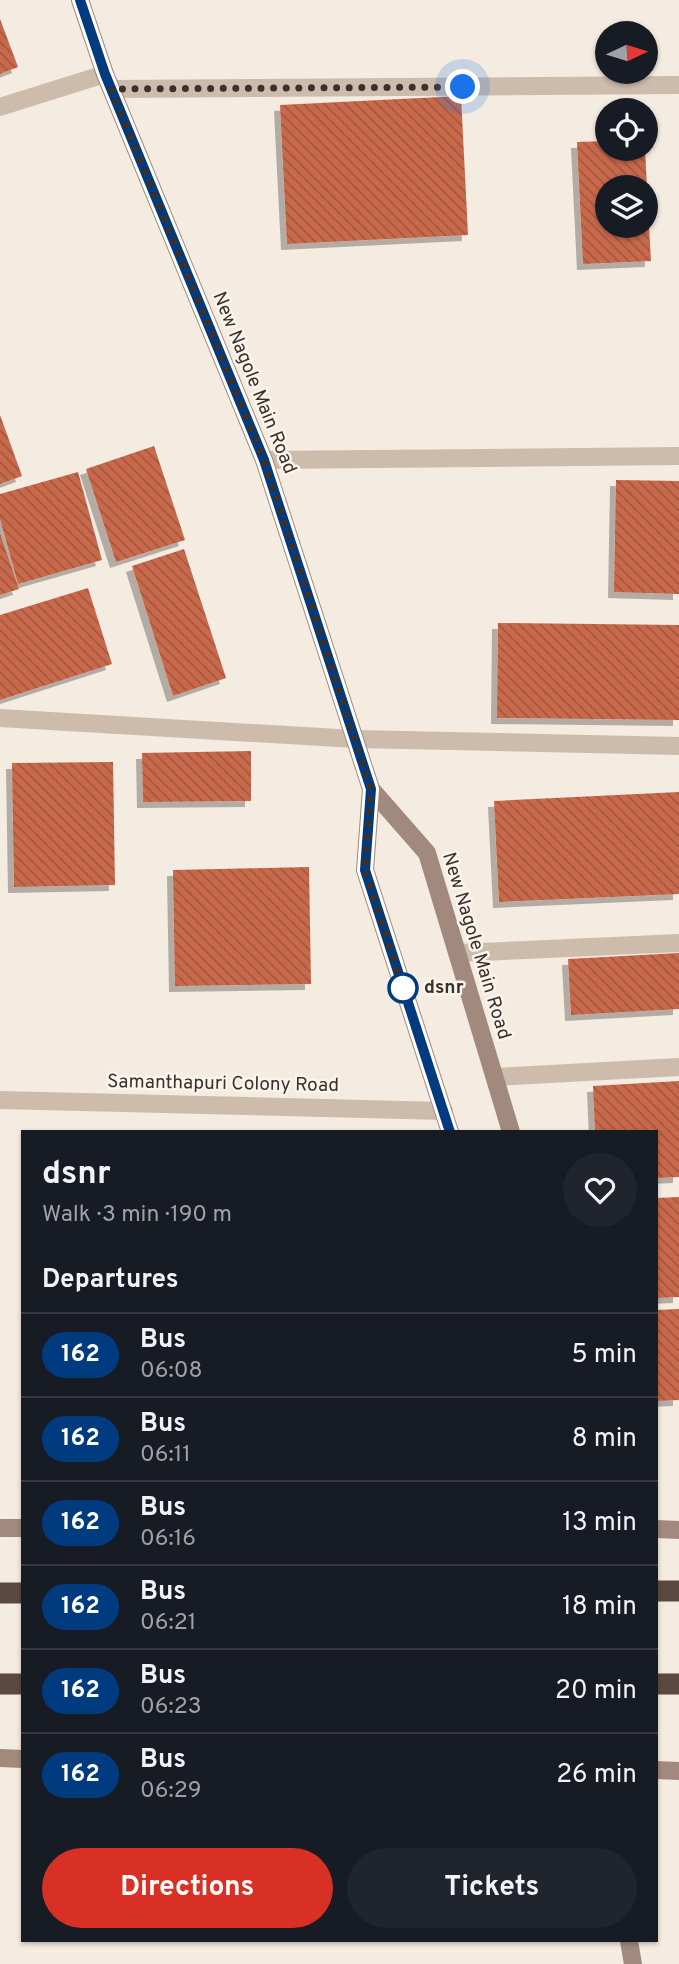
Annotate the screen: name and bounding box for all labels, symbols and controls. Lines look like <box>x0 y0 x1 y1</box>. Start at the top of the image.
north arrow <box>595 21 658 84</box>
map controls <box>595 21 658 238</box>
your location <box>445 69 480 104</box>
button: locate <box>595 98 658 161</box>
button: layers <box>595 175 658 238</box>
street label: New Nagole Main Road <box>206 288 302 478</box>
street label: New Nagole Main Road <box>436 850 516 1042</box>
marker: dsnr <box>388 973 418 1003</box>
place label: dsnr <box>424 976 464 1000</box>
street label: Samanthapuri Colony Road <box>107 1070 339 1098</box>
button: heart <box>563 1153 637 1227</box>
text: dsnr <box>42 1154 111 1196</box>
text: Walk · 3 min · 190 m <box>42 1201 232 1230</box>
text: Departures <box>42 1264 179 1297</box>
text: Bus <box>140 1324 186 1357</box>
text: 5 min <box>571 1339 637 1372</box>
text: 162 <box>61 1340 100 1370</box>
text: 06:08 <box>140 1357 203 1386</box>
text: Bus <box>140 1408 186 1441</box>
text: 8 min <box>572 1423 637 1456</box>
text: 162 <box>61 1424 100 1454</box>
text: 06:11 <box>140 1441 191 1470</box>
text: Bus <box>140 1492 186 1525</box>
text: 13 min <box>562 1507 637 1540</box>
text: 162 <box>61 1508 100 1538</box>
text: 06:16 <box>140 1525 196 1554</box>
text: Bus <box>140 1576 186 1609</box>
text: 18 min <box>562 1591 637 1624</box>
text: 162 <box>61 1592 100 1622</box>
text: 06:21 <box>140 1609 196 1638</box>
text: Bus <box>140 1660 186 1693</box>
text: 20 min <box>555 1675 637 1708</box>
text: 162 <box>61 1676 100 1706</box>
text: 06:23 <box>140 1693 202 1722</box>
text: Bus <box>140 1744 186 1777</box>
text: 26 min <box>556 1759 637 1792</box>
text: 162 <box>61 1760 100 1790</box>
text: 06:29 <box>140 1777 201 1806</box>
button: Directions <box>42 1848 333 1928</box>
button: Tickets <box>347 1848 637 1928</box>

